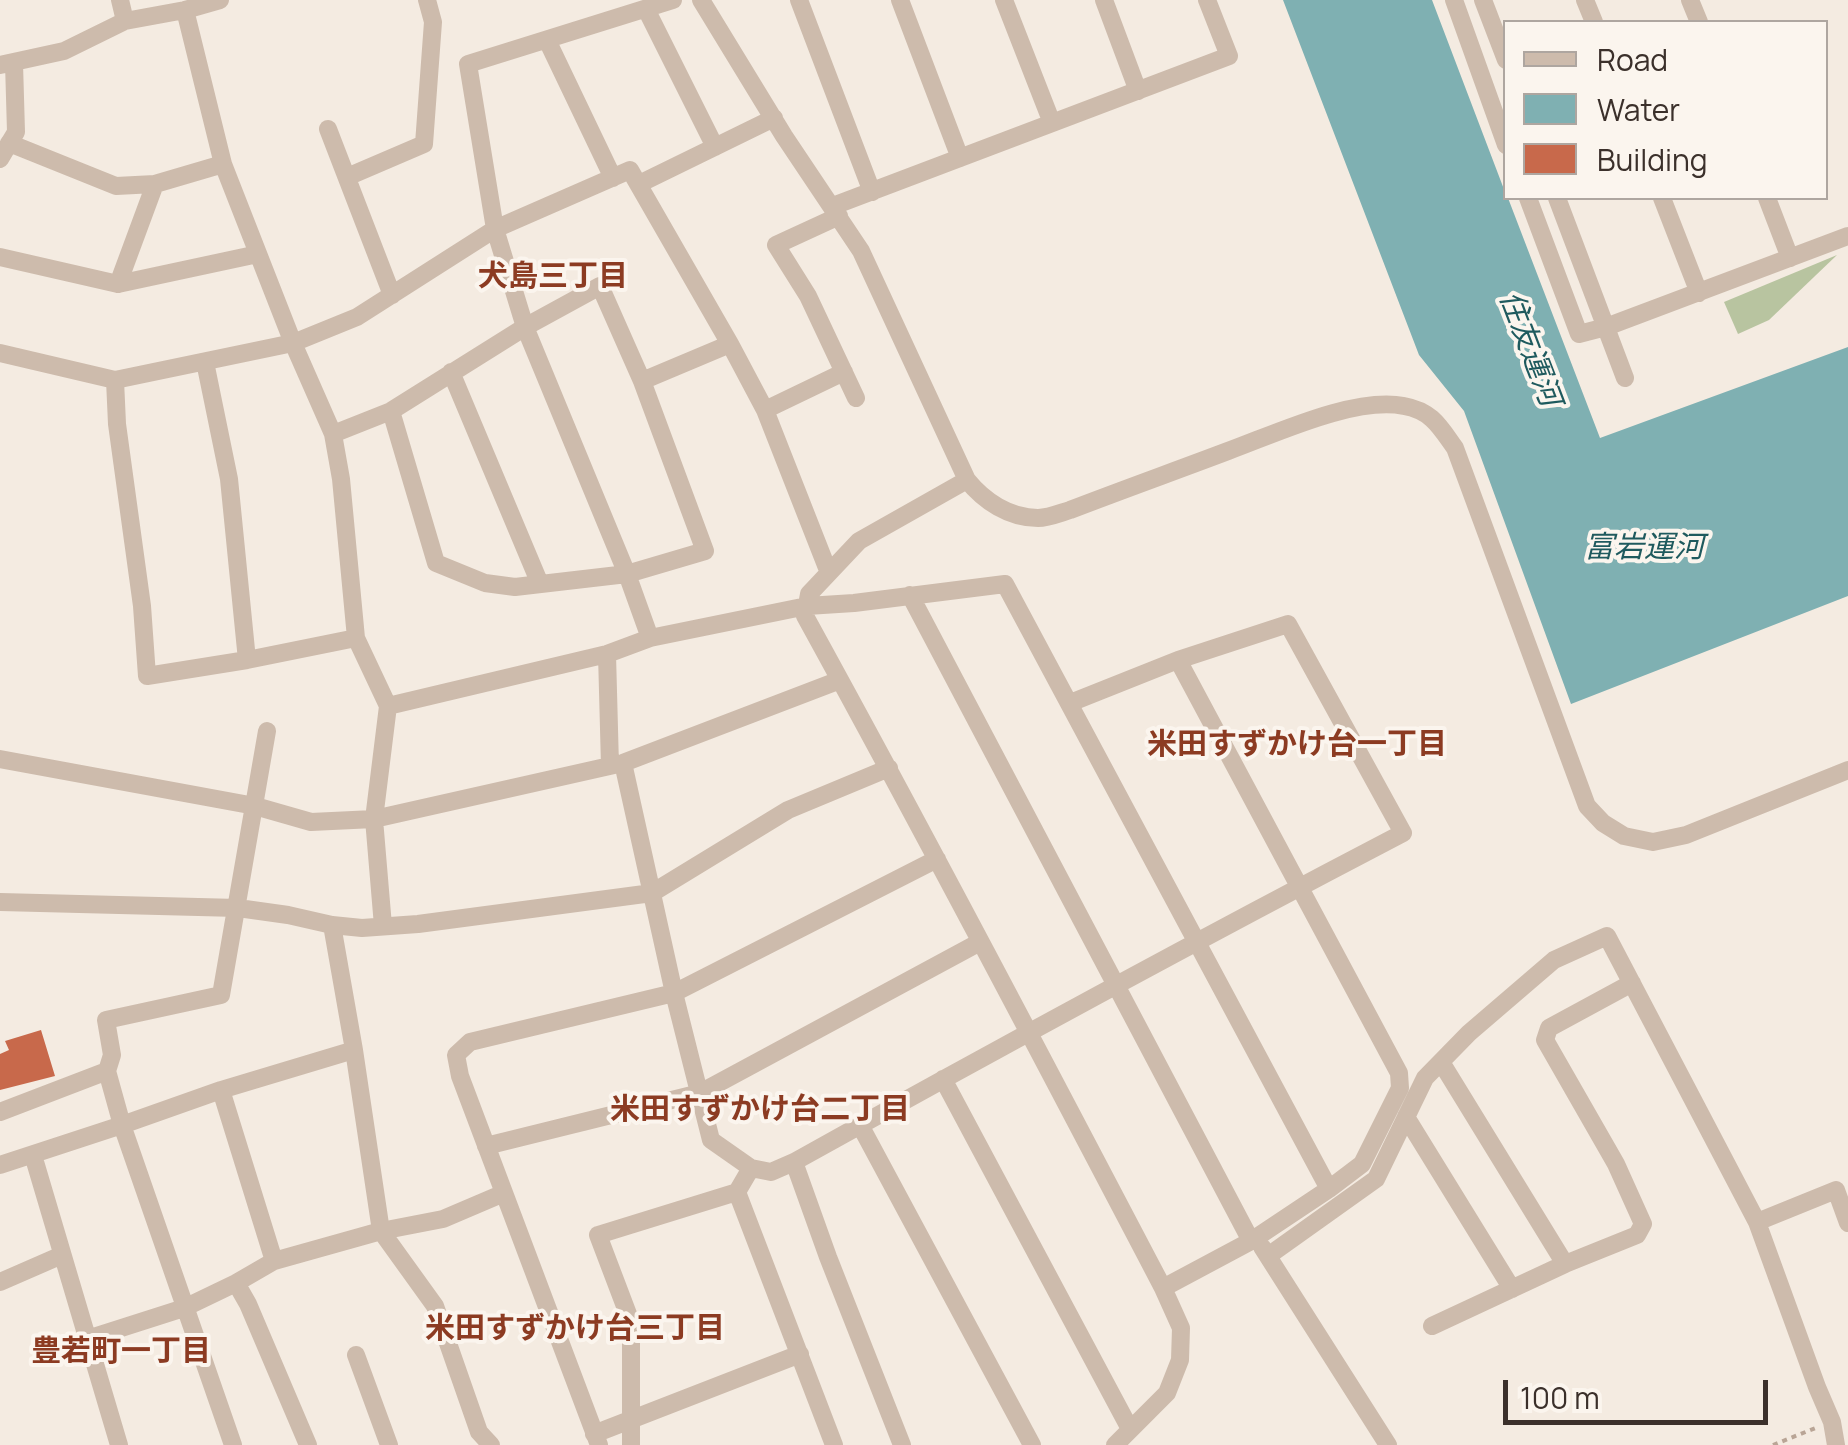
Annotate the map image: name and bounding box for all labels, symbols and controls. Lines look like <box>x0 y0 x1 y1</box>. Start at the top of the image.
legend <box>1503 20 1828 200</box>
text: Road <box>1597 39 1668 80</box>
text: Water <box>1597 89 1680 130</box>
text: Building <box>1597 139 1708 180</box>
district label: 犬島三丁目 <box>478 260 628 296</box>
water label: 住友運河 <box>1491 287 1567 411</box>
water label: 富岩運河 <box>1584 531 1704 567</box>
district label: 米田すずかけ台一丁目 <box>1147 728 1447 764</box>
district label: 米田すずかけ台二丁目 <box>610 1093 910 1129</box>
district label: 米田すずかけ台三丁目 <box>425 1312 725 1348</box>
district label: 豊若町一丁目 <box>31 1335 211 1371</box>
scale bar <box>1508 1360 1773 1422</box>
text: 100 m <box>1520 1377 1600 1418</box>

